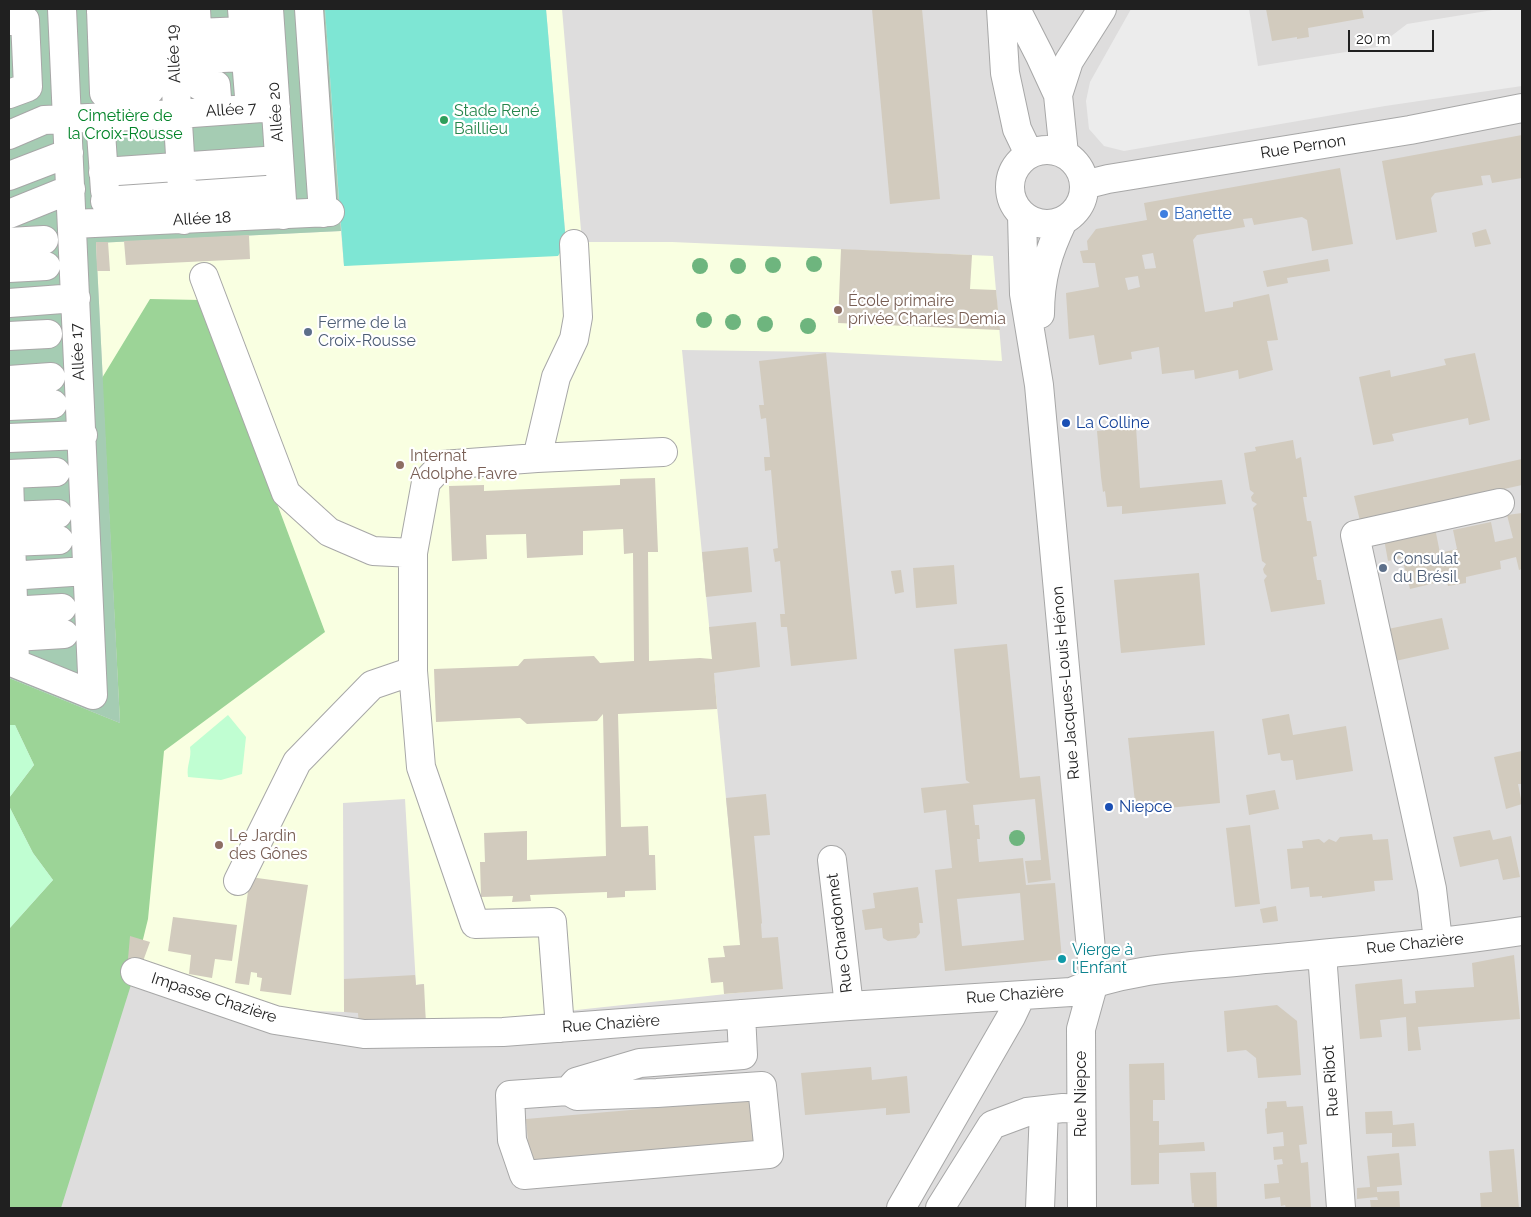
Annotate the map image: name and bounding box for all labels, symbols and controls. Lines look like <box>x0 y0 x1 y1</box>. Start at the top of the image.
scale bar <box>1351 20 1437 52</box>
street label: Allée 19 <box>163 24 185 84</box>
text: 20 m <box>1356 30 1391 48</box>
street label: Allée 20 <box>264 81 288 143</box>
street label: Allée 7 <box>205 99 257 121</box>
place label: Stade René Baillieu <box>454 101 539 139</box>
park label: Cimetière de la Croix-Rousse <box>67 106 183 144</box>
marker: Stade René Baillieu <box>438 114 450 126</box>
street label: Rue Pernon <box>1259 131 1347 163</box>
place label: Banette <box>1174 204 1232 224</box>
street label: Allée 18 <box>172 208 232 230</box>
marker: Banette <box>1158 208 1170 220</box>
place label: École primaire privée Charles Demia <box>848 291 1006 329</box>
marker: École primaire privée Charles Demia <box>832 304 844 316</box>
place label: Ferme de la Croix-Rousse <box>318 313 416 351</box>
street label: Allée 17 <box>67 323 89 381</box>
marker: Ferme de la Croix-Rousse <box>302 326 314 338</box>
place label: La Colline <box>1076 413 1150 433</box>
marker: La Colline <box>1060 417 1072 429</box>
place label: Internat Adolphe Favre <box>410 446 517 484</box>
marker: Internat Adolphe Favre <box>394 459 406 471</box>
place label: Consulat du Brésil <box>1393 549 1458 587</box>
marker: Consulat du Brésil <box>1377 562 1389 574</box>
street label: Rue Jacques-Louis Hénon <box>1048 585 1084 781</box>
place label: Niepce <box>1119 797 1172 817</box>
marker: Niepce <box>1103 801 1115 813</box>
place label: Le Jardin des Gônes <box>229 826 308 864</box>
marker: Le Jardin des Gônes <box>213 839 225 851</box>
street label: Rue Chardonnet <box>823 872 857 994</box>
street label: Rue Chazière <box>1365 929 1465 959</box>
place label: Vierge à l'Enfant <box>1072 940 1133 978</box>
marker: Vierge à l'Enfant <box>1056 953 1068 965</box>
street label: Impasse Chazière <box>149 969 279 1027</box>
street label: Rue Chazière <box>966 982 1064 1008</box>
street label: Rue Chazière <box>562 1011 660 1037</box>
street label: Rue Ribot <box>1319 1045 1343 1117</box>
street label: Rue Niepce <box>1071 1051 1091 1137</box>

